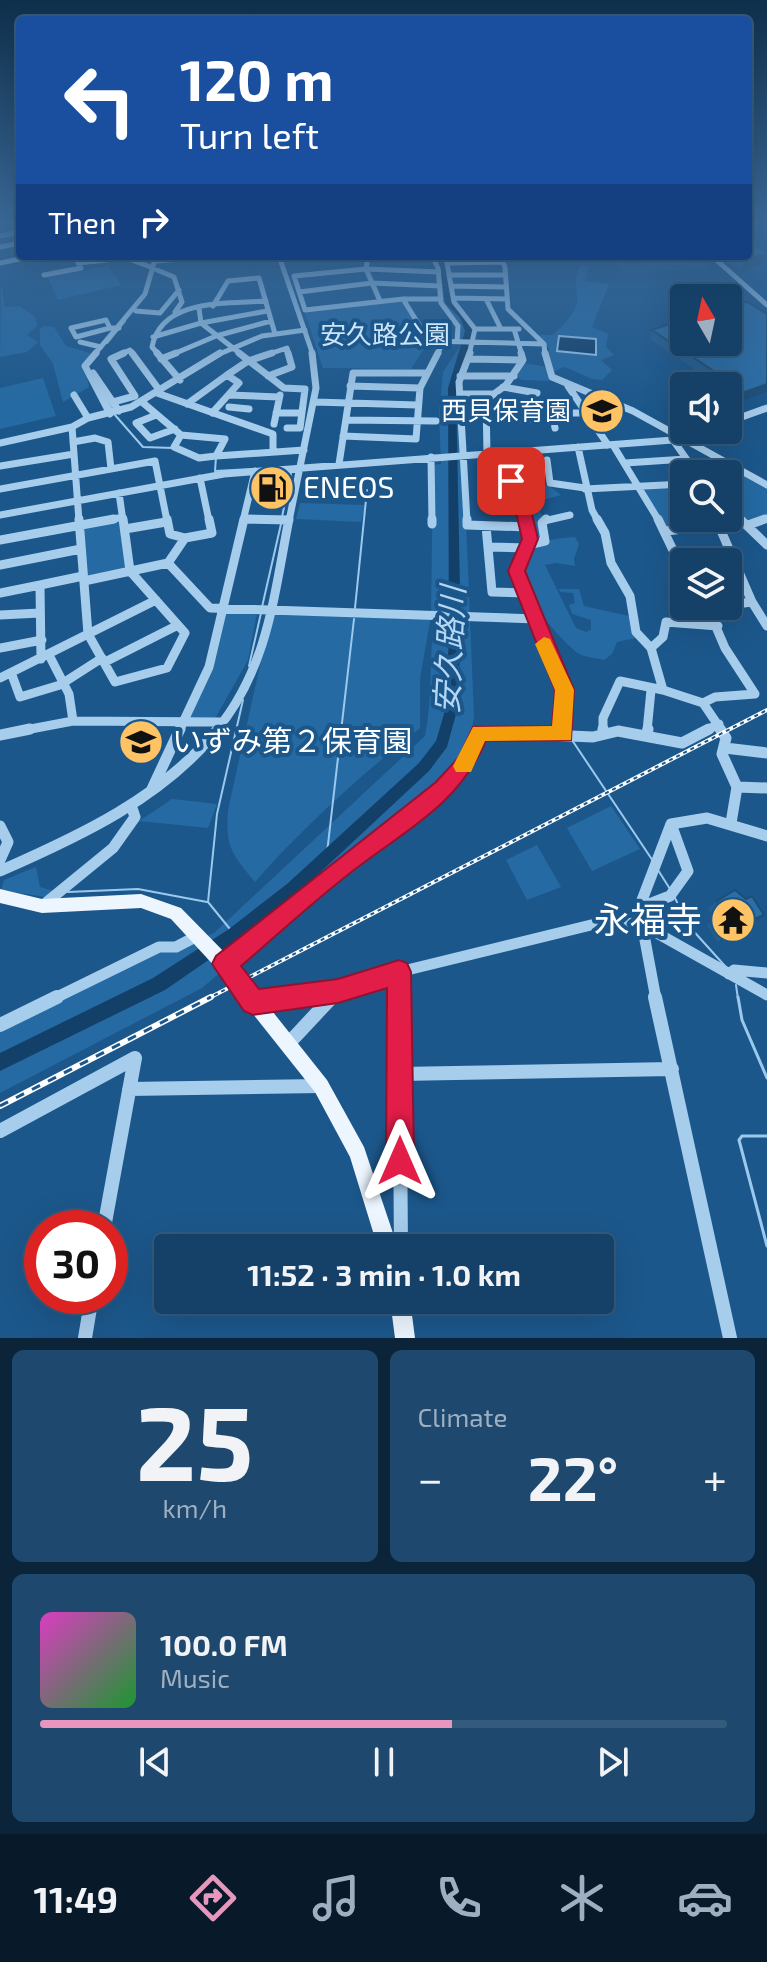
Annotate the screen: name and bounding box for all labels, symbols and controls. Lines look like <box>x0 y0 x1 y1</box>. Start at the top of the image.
text: 120 m <box>180 45 334 112</box>
icon: left <box>48 48 152 152</box>
text: Turn left <box>180 113 319 156</box>
icon: right <box>132 200 176 244</box>
text: Then <box>48 204 116 240</box>
north arrow <box>670 284 742 356</box>
map controls <box>670 284 742 620</box>
park label: 安久路公園 <box>320 318 450 349</box>
button: sound <box>670 372 742 444</box>
school or university icon: 西貝保育園 <box>578 387 626 435</box>
place label: 西貝保育園 <box>441 394 571 425</box>
pin <box>477 447 545 515</box>
icon: arrive <box>489 459 533 503</box>
button: search <box>670 460 742 532</box>
fuel station icon: ENEOS <box>248 464 296 512</box>
place label: ENEOS <box>303 468 394 504</box>
button: layers <box>670 548 742 620</box>
water label: 安久路川 <box>426 582 470 715</box>
school or university icon: いずみ第２保育園 <box>117 718 165 766</box>
place label: いずみ第２保育園 <box>172 722 412 758</box>
temple icon: 永福寺 <box>709 896 757 944</box>
place label: 永福寺 <box>594 897 702 940</box>
position arrow <box>358 1119 442 1203</box>
speed limit sign: 30 <box>24 1210 128 1314</box>
text: 11:52 · 3 min · 1.0 km <box>247 1256 521 1292</box>
text: 25 <box>136 1377 254 1502</box>
text: Climate <box>418 1401 507 1432</box>
text: 22° <box>528 1441 618 1513</box>
text: − <box>418 1451 443 1504</box>
text: + <box>703 1451 727 1504</box>
text: km/h <box>162 1492 227 1523</box>
text: 100.0 FM <box>160 1626 288 1662</box>
text: Music <box>160 1662 230 1693</box>
icon: previous <box>133 1740 177 1784</box>
icon: pause <box>362 1740 406 1784</box>
icon: next <box>591 1740 635 1784</box>
icon: directions <box>185 1870 241 1926</box>
icon: music <box>308 1870 364 1926</box>
icon: phone <box>431 1870 487 1926</box>
icon: climate <box>554 1870 610 1926</box>
icon: car <box>677 1870 733 1926</box>
text: 11:49 <box>34 1877 118 1920</box>

